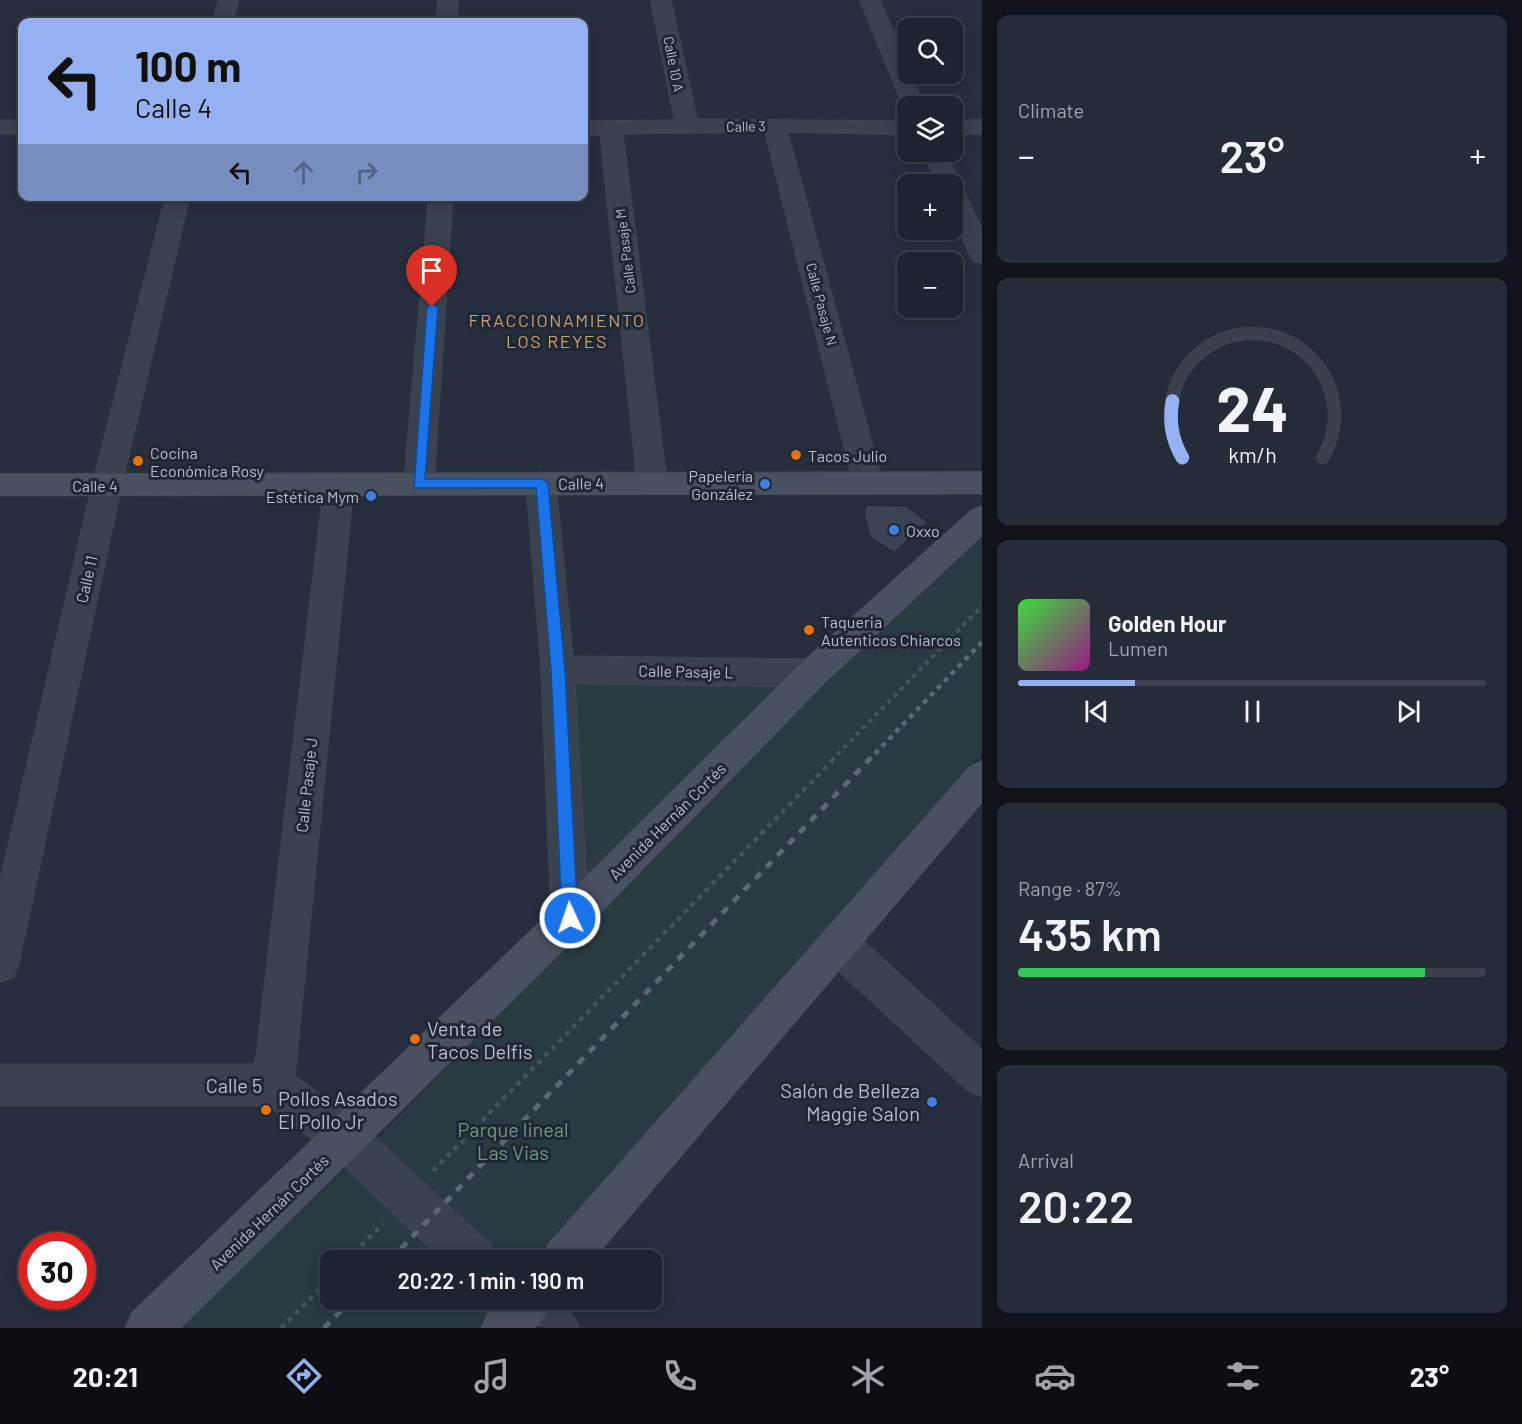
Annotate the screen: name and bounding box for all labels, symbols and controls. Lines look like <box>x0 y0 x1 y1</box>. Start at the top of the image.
map controls <box>897 18 963 318</box>
button: search <box>897 18 963 84</box>
street label: Calle 10 A <box>660 35 688 94</box>
text: 100 m <box>135 40 241 90</box>
icon: left <box>36 42 114 120</box>
text: Calle 4 <box>135 91 212 123</box>
button: layers <box>897 96 963 162</box>
text: Climate <box>1018 98 1084 122</box>
street label: Calle 3 <box>726 117 766 135</box>
text: 23° <box>1219 128 1285 182</box>
text: − <box>1018 135 1035 175</box>
text: + <box>1470 135 1486 175</box>
icon: left <box>224 156 257 189</box>
icon: ahead <box>287 156 320 189</box>
icon: right <box>350 156 383 189</box>
button: + <box>897 174 963 240</box>
street label: Calle Pasaje M <box>611 208 639 294</box>
pin <box>406 245 457 307</box>
button: − <box>897 252 963 318</box>
icon: arrive <box>415 254 448 287</box>
street label: Calle Pasaje N <box>803 261 841 347</box>
district label: FRACCIONAMIENTO LOS REYES <box>468 309 646 352</box>
text: 24 <box>1216 371 1288 445</box>
place label: Cocina Económica Rosy <box>150 443 264 480</box>
text: km/h <box>1228 443 1276 468</box>
place label: Tacos Julio <box>808 446 887 465</box>
marker: Tacos Julio <box>789 448 803 462</box>
marker: Cocina Económica Rosy <box>131 454 145 468</box>
place label: Papelería González <box>689 466 753 503</box>
street label: Calle 4 <box>558 473 604 493</box>
street label: Calle 4 <box>72 476 118 495</box>
marker: Papelería González <box>758 477 772 491</box>
place label: Estética Mym <box>266 487 359 506</box>
marker: Estética Mym <box>364 489 378 503</box>
place label: Oxxo <box>906 521 940 540</box>
marker: Oxxo <box>887 523 901 537</box>
street label: Calle 11 <box>71 553 101 605</box>
text: Golden Hour <box>1108 610 1226 636</box>
place label: Taqueria Autenticos Chiarcos <box>821 612 961 649</box>
marker: Taqueria Autenticos Chiarcos <box>802 623 816 637</box>
text: Lumen <box>1108 636 1168 660</box>
street label: Calle Pasaje L <box>638 661 734 681</box>
icon: previous <box>1080 695 1113 728</box>
icon: pause <box>1236 695 1269 728</box>
icon: next <box>1392 695 1425 728</box>
street label: Calle Pasaje J <box>292 737 320 833</box>
street label: Avenida Hernán Cortés <box>605 759 729 883</box>
text: Range · 87% <box>1018 876 1122 900</box>
position arrow <box>538 886 602 950</box>
text: 435 km <box>1018 906 1162 960</box>
place label: Venta de Tacos Delfis <box>427 1016 533 1063</box>
marker: Venta de Tacos Delfis <box>408 1032 422 1046</box>
street label: Calle 5 <box>206 1073 262 1097</box>
place label: Salón de Belleza Maggie Salon <box>780 1078 920 1125</box>
place label: Pollos Asados El Pollo Jr <box>278 1086 398 1133</box>
marker: Salón de Belleza Maggie Salon <box>925 1095 939 1109</box>
marker: Pollos Asados El Pollo Jr <box>259 1103 273 1117</box>
park label: Parque lineal Las Vias <box>457 1117 569 1164</box>
text: Arrival <box>1018 1148 1074 1172</box>
street label: Avenida Hernán Cortés <box>206 1150 332 1274</box>
text: 20:22 <box>1018 1178 1134 1232</box>
speed limit sign: 30 <box>18 1232 96 1310</box>
text: 20:22 · 1 min · 190 m <box>398 1267 584 1293</box>
icon: directions <box>283 1355 325 1397</box>
icon: music <box>471 1355 513 1397</box>
icon: phone <box>659 1355 701 1397</box>
icon: climate <box>847 1355 889 1397</box>
icon: car <box>1034 1355 1076 1397</box>
icon: filters <box>1222 1355 1264 1397</box>
text: 20:21 <box>73 1360 138 1392</box>
text: 23° <box>1410 1360 1449 1392</box>

